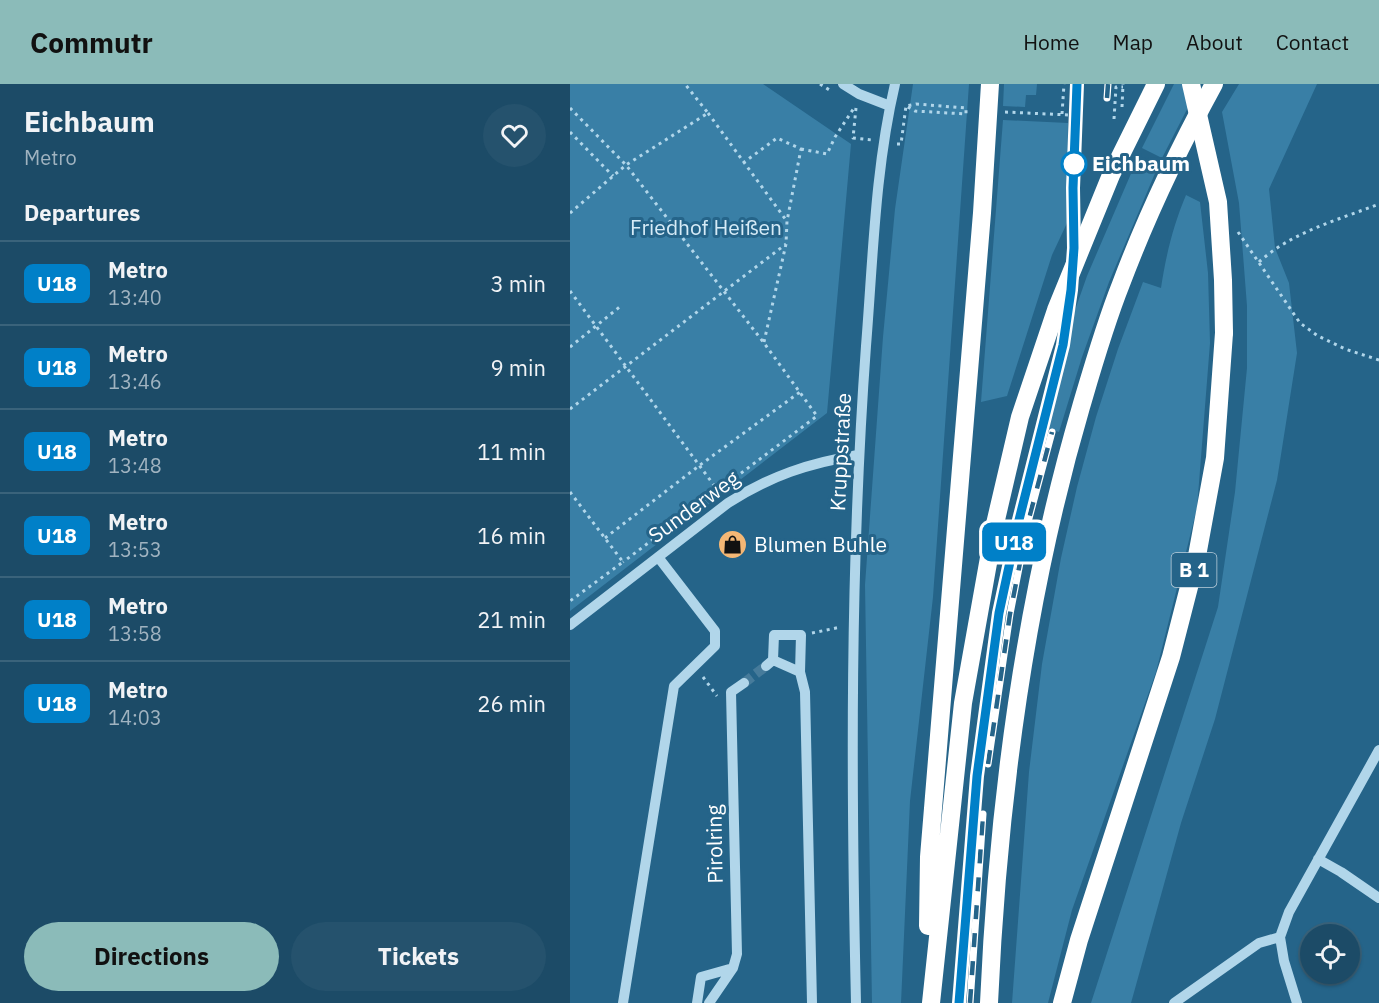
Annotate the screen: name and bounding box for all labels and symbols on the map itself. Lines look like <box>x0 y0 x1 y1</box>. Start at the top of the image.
place label: Eichbaum <box>1092 149 1190 177</box>
marker: Eichbaum <box>1061 151 1087 177</box>
park label: Friedhof Heißen <box>630 213 782 241</box>
street label: Kruppstraße <box>823 392 857 512</box>
street label: Sunderweg <box>642 464 745 549</box>
line badge: U18 <box>980 522 1048 562</box>
shop icon: Blumen Buhle <box>717 529 749 561</box>
place label: Blumen Buhle <box>754 530 887 558</box>
road number: B 1 <box>1172 553 1216 587</box>
street label: Pirolring <box>699 804 729 884</box>

